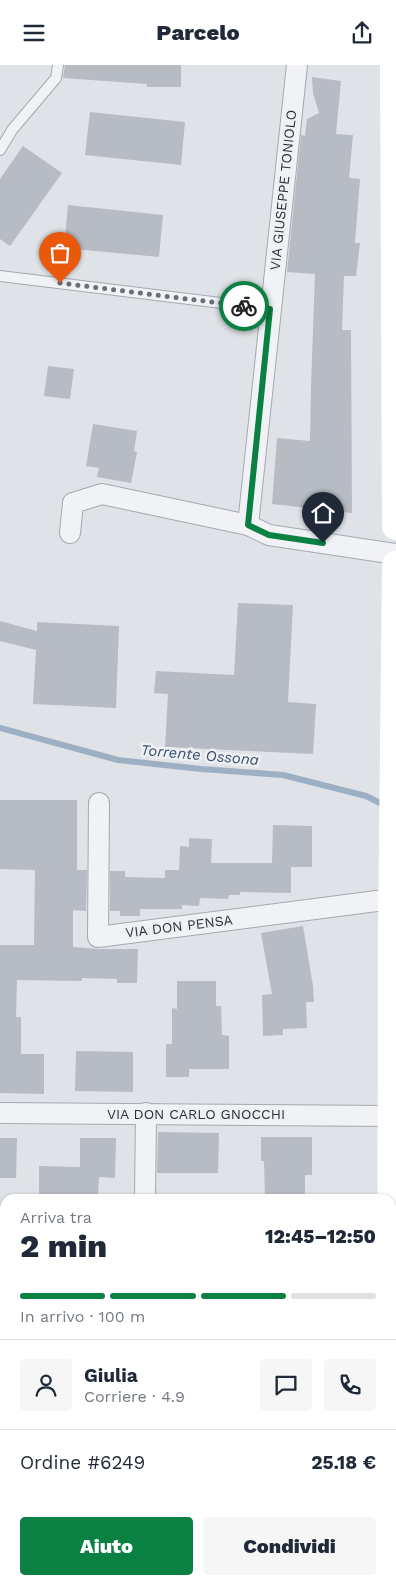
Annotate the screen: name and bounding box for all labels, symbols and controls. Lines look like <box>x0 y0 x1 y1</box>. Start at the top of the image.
icon: menu <box>20 19 48 47</box>
icon: share <box>348 19 376 47</box>
text: Parcelo <box>156 20 240 45</box>
street label: VIA GIUSEPPE TONIOLO <box>267 109 299 271</box>
pin <box>39 232 81 283</box>
icon: bag <box>46 239 74 267</box>
courier <box>219 281 269 331</box>
icon: bike <box>230 292 258 320</box>
pin <box>302 492 344 543</box>
icon: home <box>309 499 337 527</box>
water label: Torrente Ossona <box>140 741 260 769</box>
street label: VIA DON PENSA <box>124 911 234 941</box>
street label: VIA DON CARLO GNOCCHI <box>107 1106 285 1122</box>
text: Arriva tra <box>20 1208 92 1227</box>
text: 12:45–12:50 <box>265 1225 376 1248</box>
text: 2 min <box>20 1227 107 1265</box>
text: In arrivo · 100 m <box>20 1307 145 1326</box>
button: person <box>20 1359 72 1411</box>
button: chat <box>260 1359 312 1411</box>
button: phone <box>324 1359 376 1411</box>
text: Giulia <box>84 1364 138 1387</box>
text: Corriere · 4.9 <box>84 1387 185 1406</box>
text: Ordine #6249 <box>20 1451 145 1474</box>
text: 25.18 € <box>311 1451 376 1474</box>
button: Aiuto <box>20 1517 193 1575</box>
button: Condividi <box>203 1517 376 1575</box>

